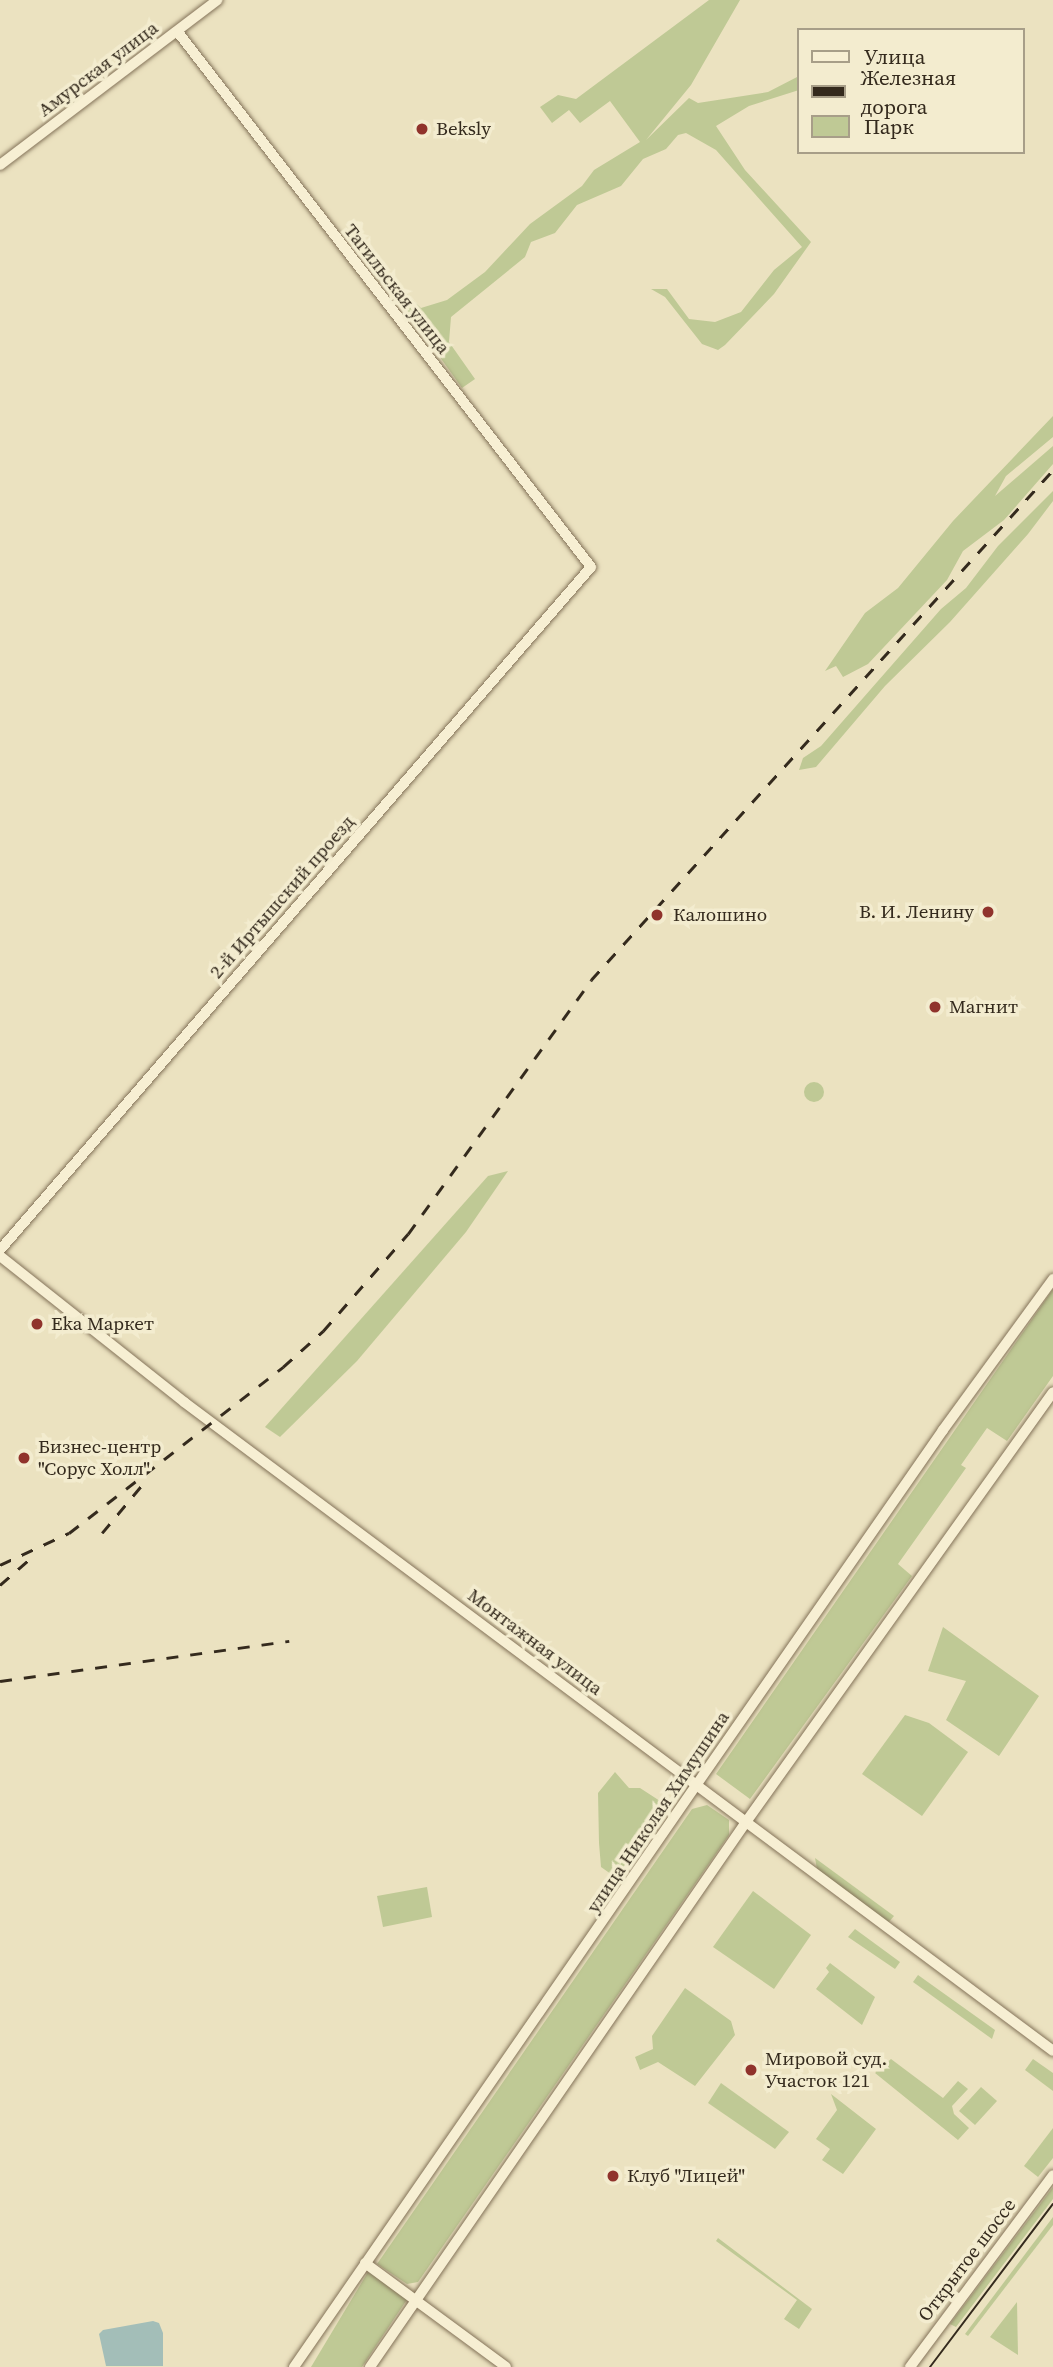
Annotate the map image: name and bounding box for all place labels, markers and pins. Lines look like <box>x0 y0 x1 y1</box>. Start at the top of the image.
place label: Beksly <box>436 118 491 140</box>
marker: Beksly <box>414 121 430 137</box>
place label: В. И. Ленину <box>859 901 974 923</box>
place label: Калошино <box>673 904 767 926</box>
marker: В. И. Ленину <box>980 904 996 920</box>
marker: Калошино <box>647 905 667 925</box>
place label: Магнит <box>949 996 1018 1018</box>
marker: Магнит <box>927 999 943 1015</box>
place label: Eka Маркет <box>51 1313 154 1335</box>
marker: Eka Маркет <box>29 1316 45 1332</box>
place label: Бизнес-центр "Сорус Холл" <box>38 1436 161 1480</box>
marker: Бизнес-центр "Сорус Холл" <box>16 1450 32 1466</box>
place label: Мировой суд. Участок 121 <box>765 2048 887 2092</box>
marker: Мировой суд. Участок 121 <box>743 2062 759 2078</box>
place label: Клуб "Лицей" <box>627 2165 745 2187</box>
marker: Клуб "Лицей" <box>605 2168 621 2184</box>

